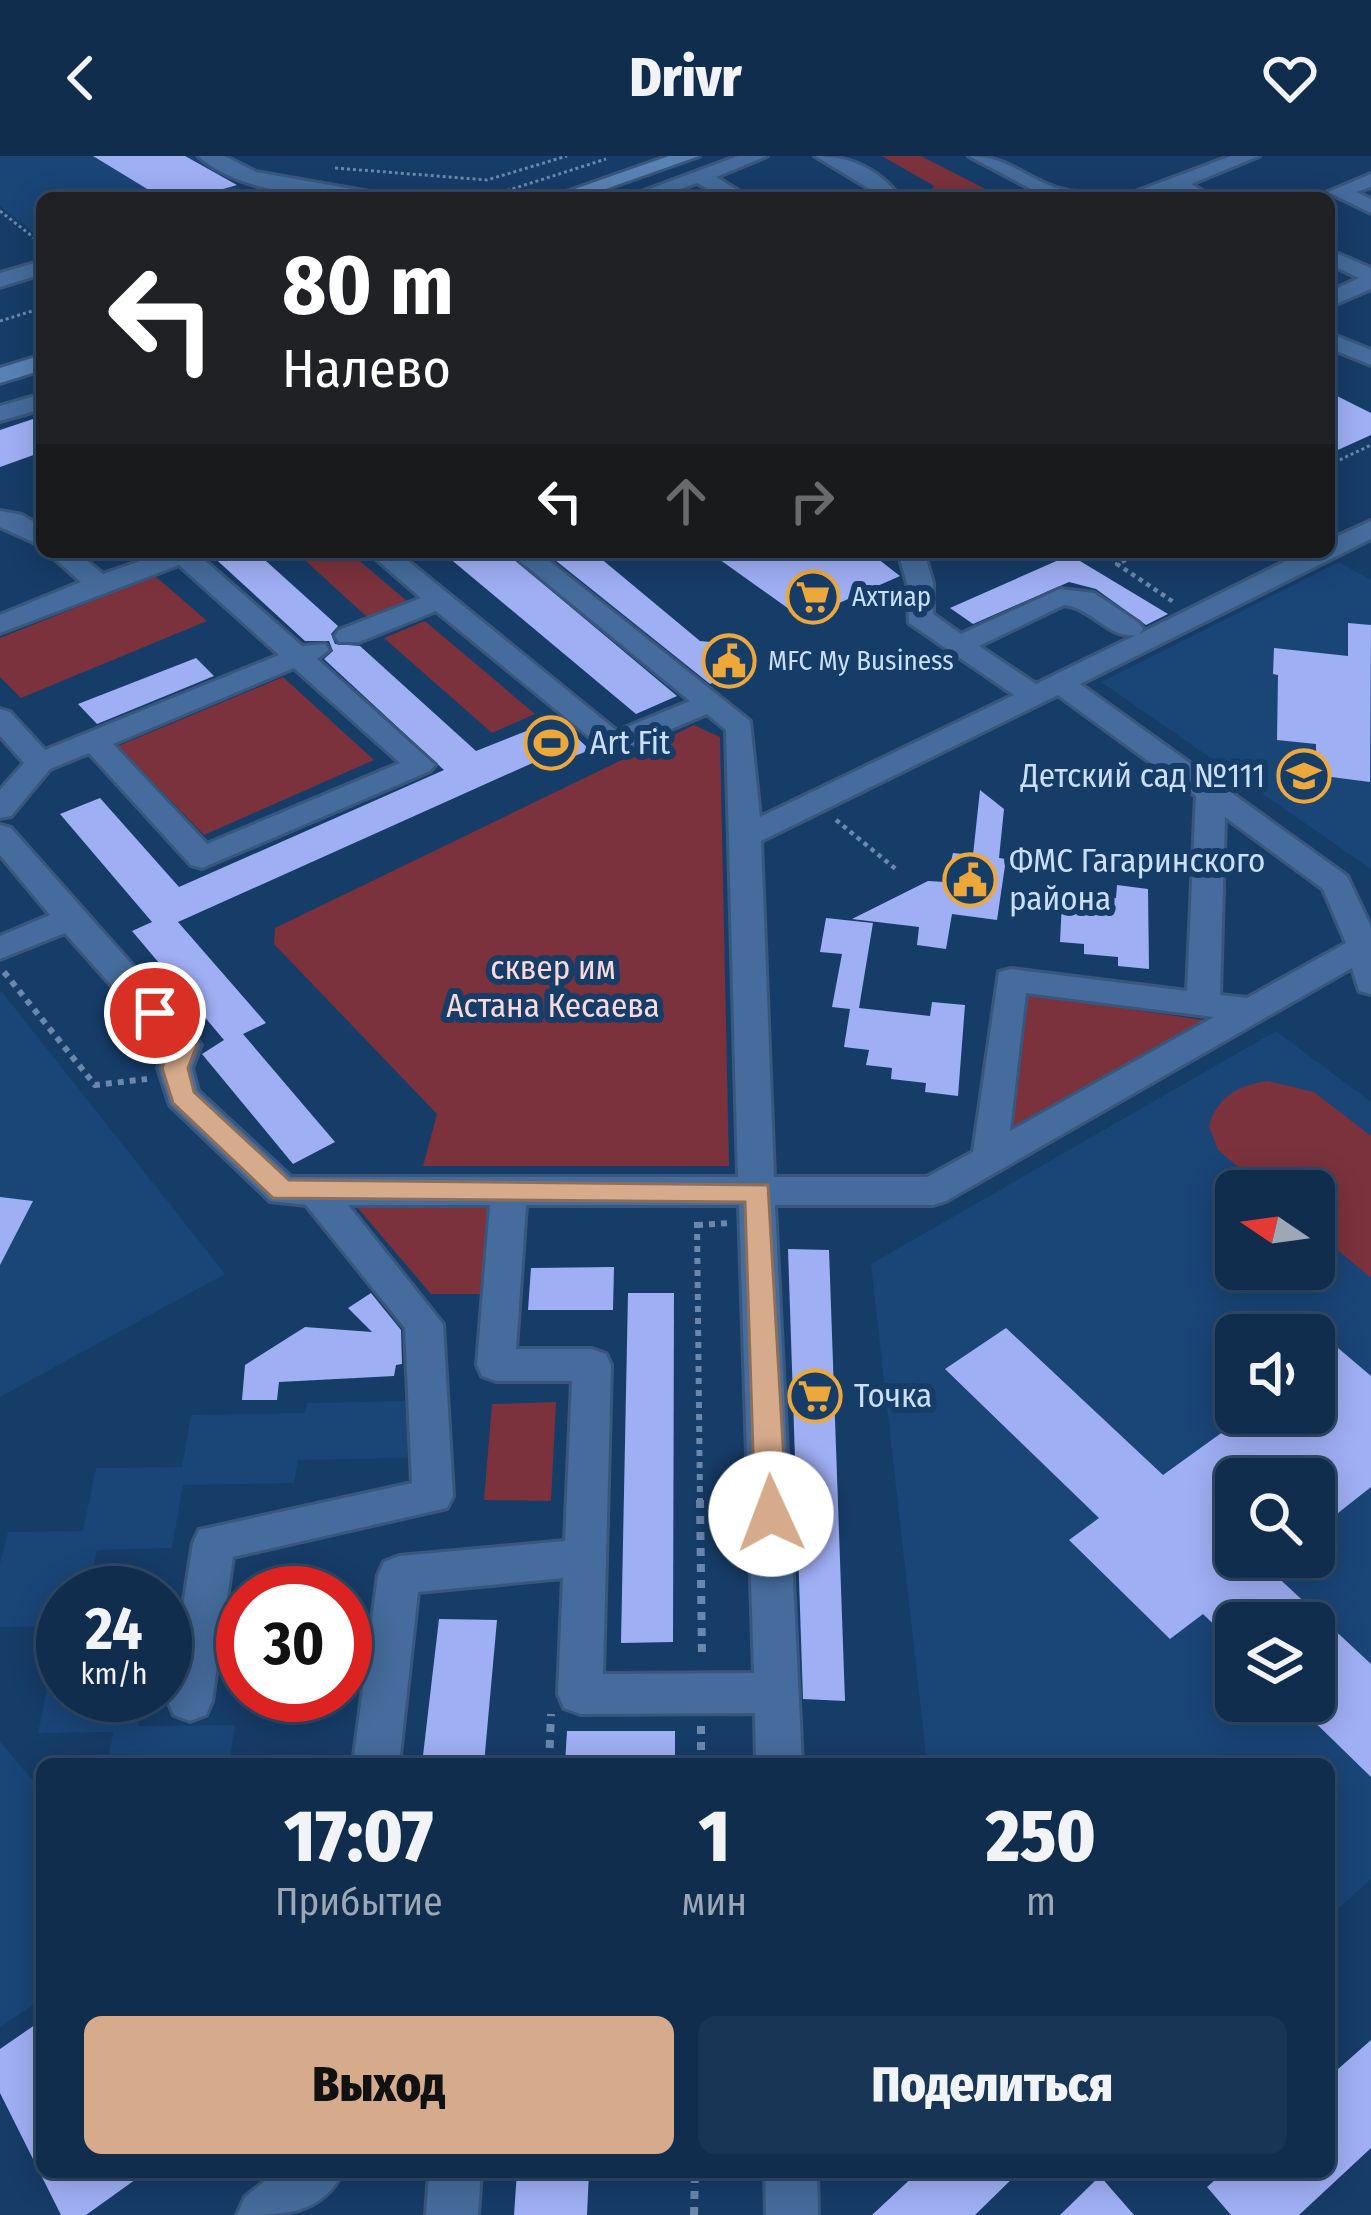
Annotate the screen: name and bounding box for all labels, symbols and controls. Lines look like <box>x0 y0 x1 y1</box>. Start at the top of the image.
icon: back <box>48 45 114 111</box>
icon: heart <box>1257 45 1323 111</box>
text: Drivr <box>630 46 742 110</box>
text: 80 m <box>282 235 454 336</box>
icon: left <box>84 240 240 396</box>
text: Налево <box>282 337 451 401</box>
icon: left <box>527 468 593 534</box>
icon: ahead <box>653 468 719 534</box>
icon: right <box>779 468 845 534</box>
supermarket icon: Ахтиар <box>785 569 841 625</box>
place label: Ахтиар <box>852 581 931 613</box>
public building icon: MFC My Business <box>701 633 757 689</box>
place label: MFC My Business <box>768 645 954 677</box>
sports icon: Art Fit <box>523 715 579 771</box>
place label: Art Fit <box>590 723 670 763</box>
school or university icon: Детский сад №111 <box>1276 748 1332 804</box>
place label: Детский сад №111 <box>1020 756 1265 796</box>
place label: ФМС Гагаринского района <box>1009 841 1265 919</box>
public building icon: ФМС Гагаринского района <box>942 852 998 908</box>
park label: сквер им Астана Кесаева <box>446 948 660 1026</box>
pin <box>104 962 206 1064</box>
icon: arrive <box>122 980 188 1046</box>
north arrow <box>1215 1170 1335 1290</box>
map controls <box>1215 1170 1335 1722</box>
button: sound <box>1215 1314 1335 1434</box>
supermarket icon: Точка <box>787 1368 843 1424</box>
place label: Точка <box>854 1376 932 1416</box>
position arrow <box>708 1451 834 1577</box>
button: search <box>1215 1458 1335 1578</box>
speed limit sign: 30 <box>216 1566 372 1722</box>
text: 24 <box>85 1593 143 1665</box>
button: layers <box>1215 1602 1335 1722</box>
text: km/h <box>81 1656 147 1692</box>
text: 17:07 <box>284 1794 433 1880</box>
text: 1 <box>699 1794 730 1880</box>
text: 250 <box>986 1794 1096 1880</box>
text: Прибытие <box>275 1879 443 1925</box>
text: мин <box>682 1879 747 1925</box>
text: m <box>1026 1879 1056 1925</box>
button: Выход <box>84 2016 674 2154</box>
button: Поделиться <box>698 2016 1287 2154</box>

